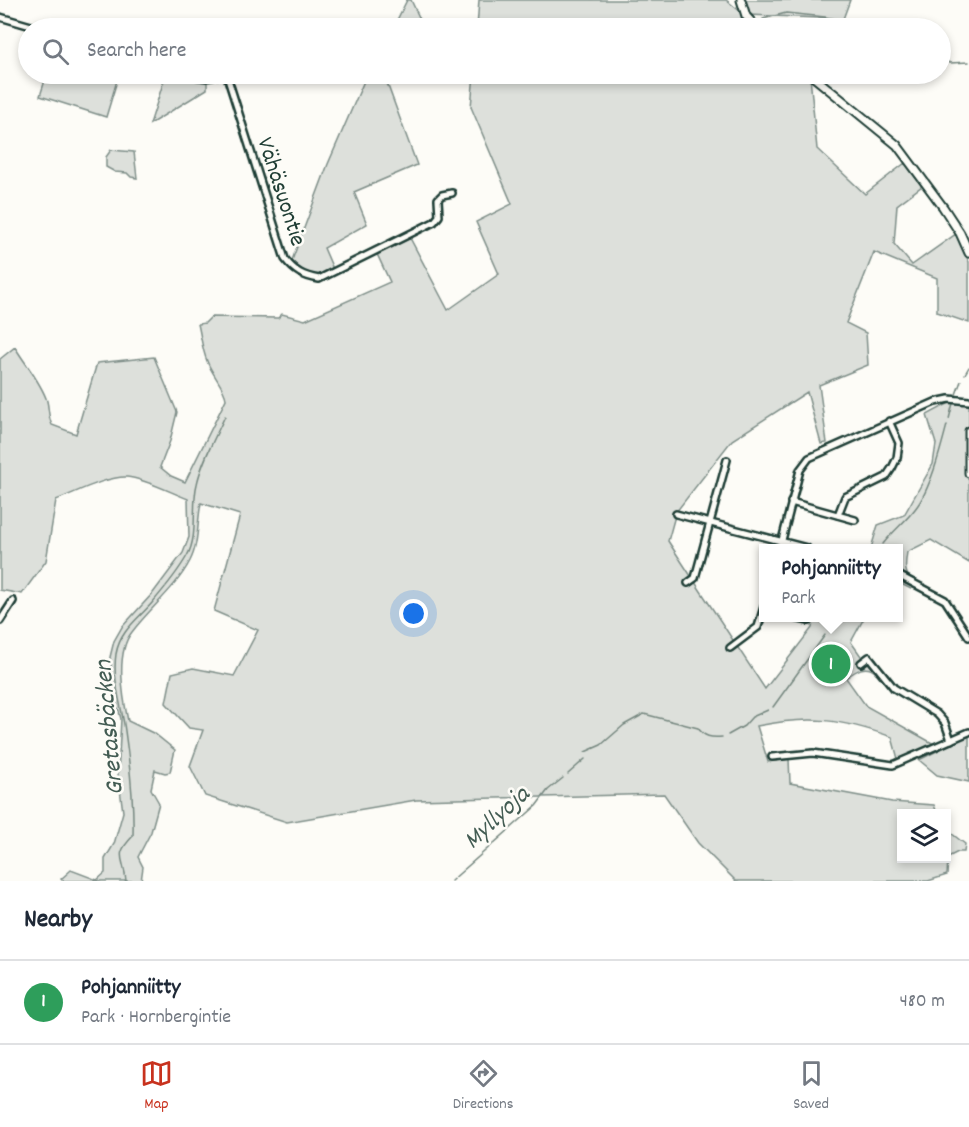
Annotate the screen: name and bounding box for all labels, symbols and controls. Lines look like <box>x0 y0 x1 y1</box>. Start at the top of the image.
search box <box>18 18 951 84</box>
icon: search <box>39 35 72 68</box>
text: Search here <box>87 36 186 67</box>
street label: Vähäsuontie <box>247 133 314 251</box>
popup <box>759 544 903 622</box>
text: Pohjanniitty <box>781 554 881 585</box>
text: Park <box>781 585 815 613</box>
your location <box>399 599 428 628</box>
pin: 1 <box>812 642 850 686</box>
water label: Gretasbäcken <box>86 657 135 797</box>
water label: Myllyoja <box>456 777 540 859</box>
map controls <box>897 809 951 863</box>
button: layers <box>897 809 951 863</box>
text: Nearby <box>24 902 92 939</box>
text: Pohjanniitty <box>81 973 180 1004</box>
text: 1 <box>41 988 46 1016</box>
text: 480 m <box>899 988 945 1016</box>
text: Park · Hornbergintie <box>81 1004 231 1032</box>
tab: Map <box>140 1057 173 1116</box>
tab: Directions <box>453 1057 513 1116</box>
tab: Saved <box>793 1057 829 1116</box>

